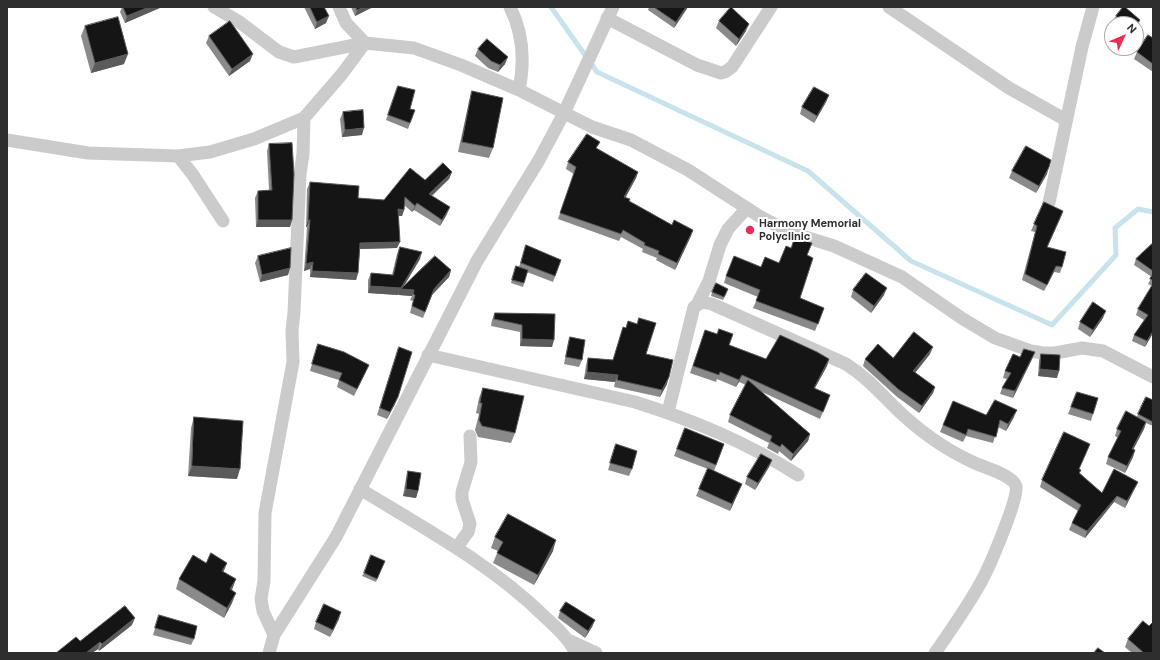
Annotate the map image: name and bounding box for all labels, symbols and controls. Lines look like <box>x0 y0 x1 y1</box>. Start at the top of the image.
north arrow <box>1104 16 1144 56</box>
text: N <box>1124 21 1140 36</box>
place label: Harmony Memorial Polyclinic <box>759 217 861 243</box>
marker: Harmony Memorial Polyclinic <box>744 224 756 236</box>

